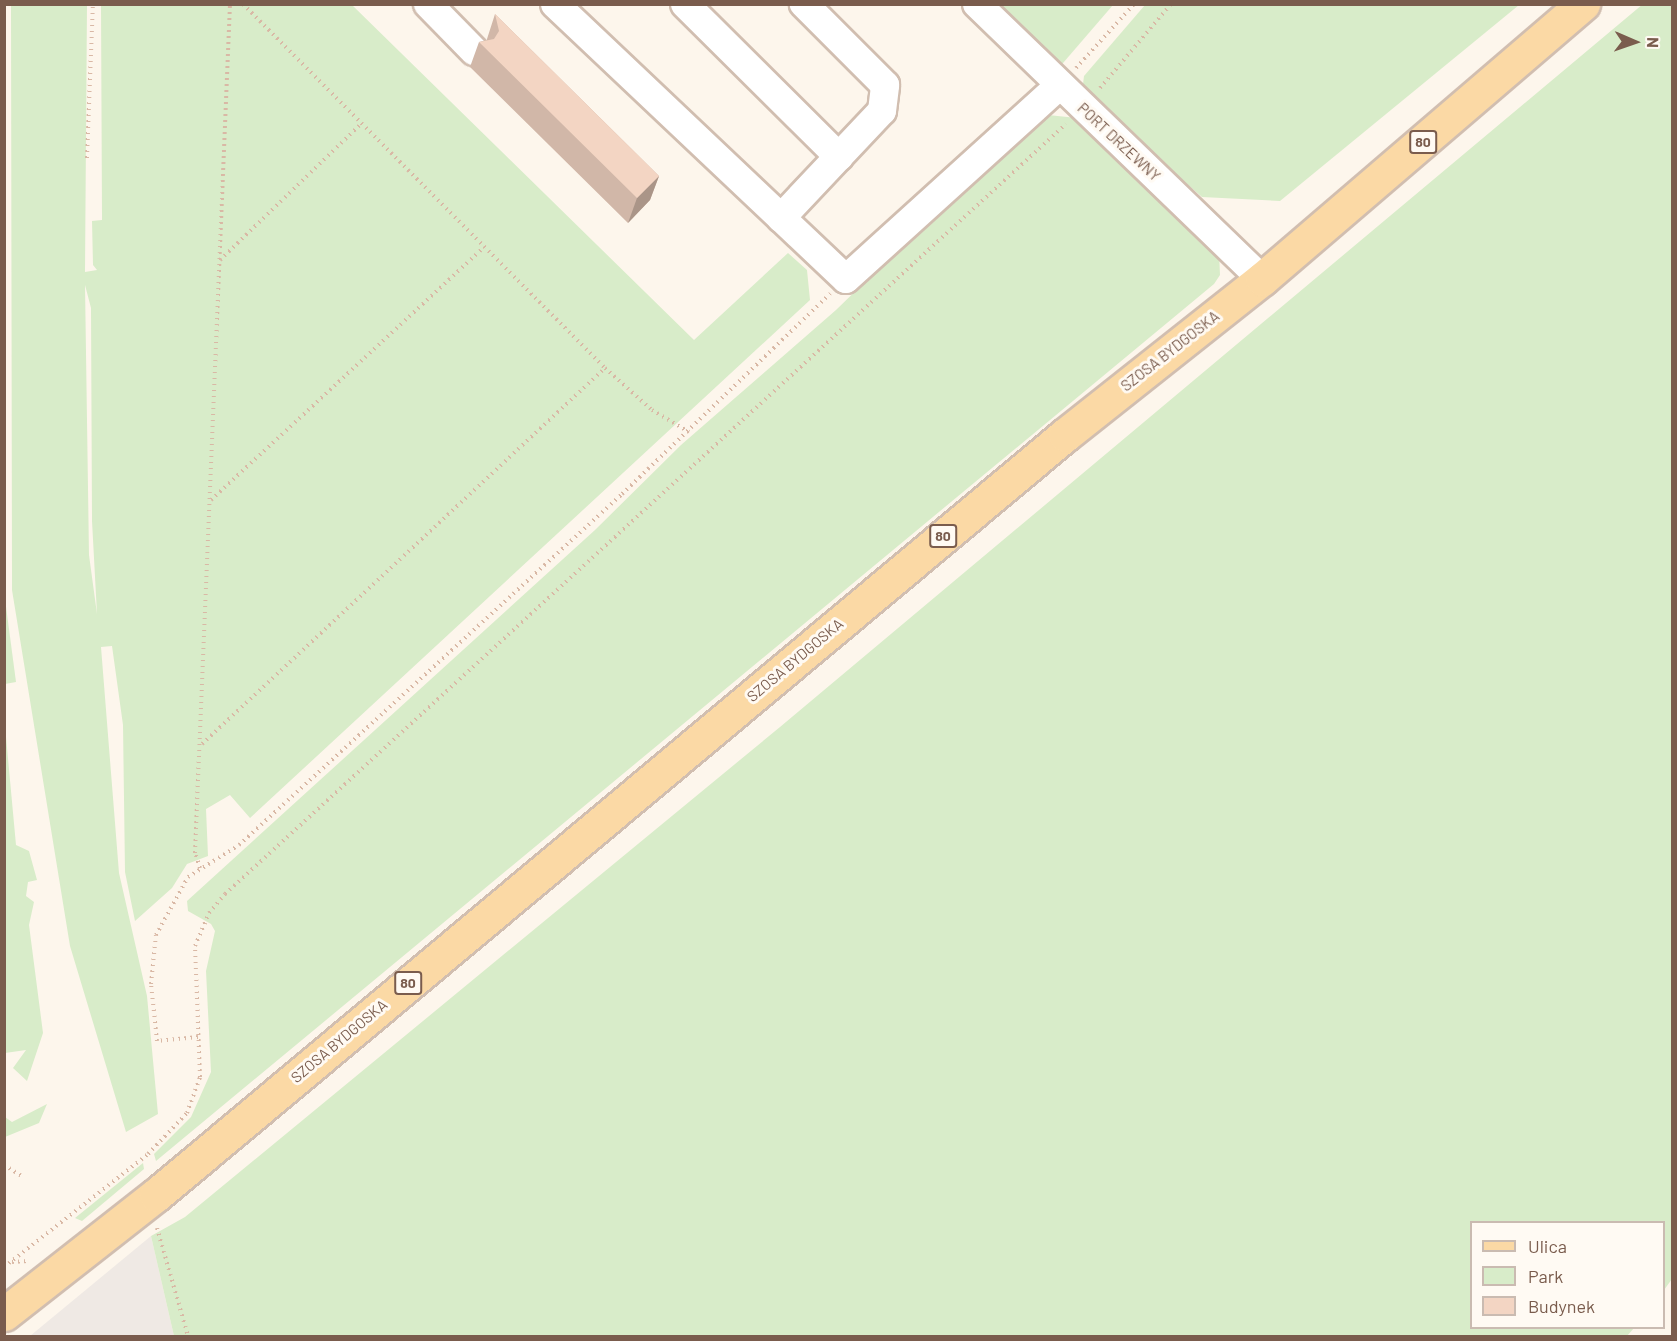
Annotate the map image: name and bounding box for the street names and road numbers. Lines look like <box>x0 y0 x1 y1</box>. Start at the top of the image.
street label: PORT DRZEWNY <box>1074 99 1164 185</box>
road number: 80 <box>1408 131 1438 153</box>
street label: SZOSA BYDGOSKA <box>1117 307 1223 395</box>
road number: 80 <box>928 525 958 547</box>
street label: SZOSA BYDGOSKA <box>743 615 847 705</box>
road number: 80 <box>393 972 423 994</box>
street label: SZOSA BYDGOSKA <box>287 996 391 1086</box>

